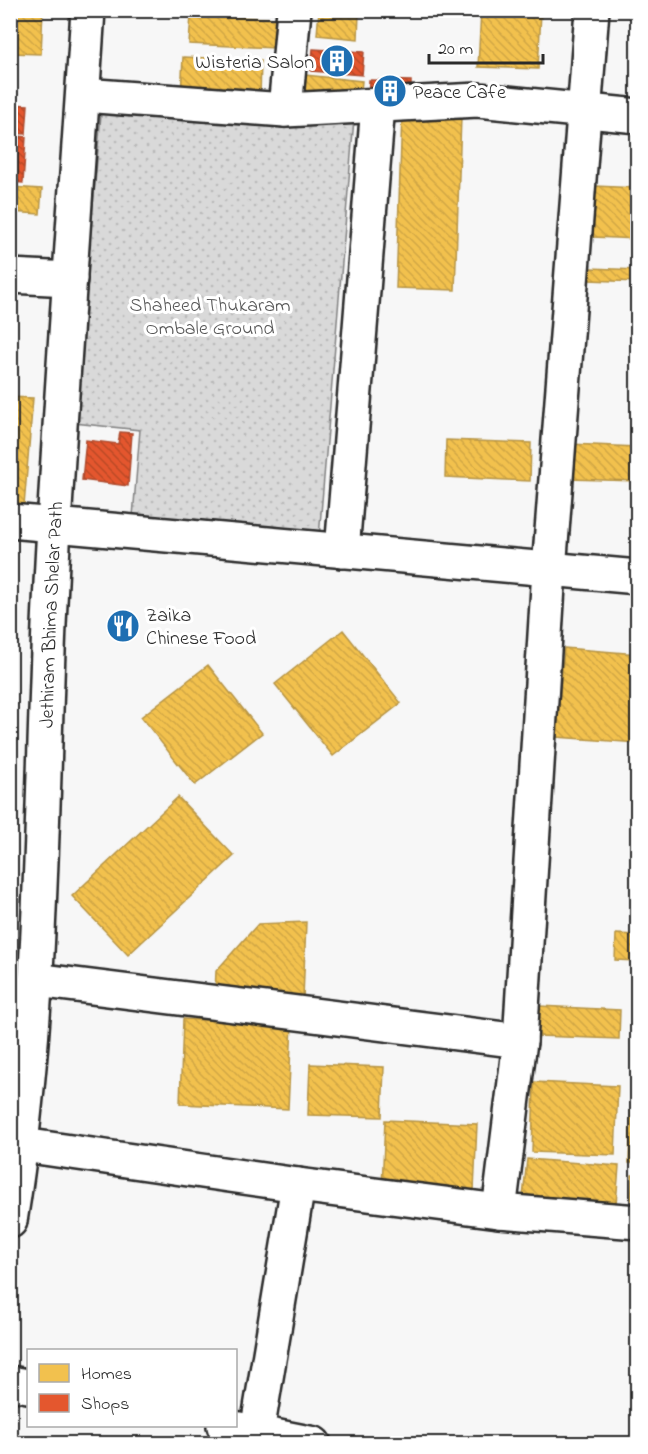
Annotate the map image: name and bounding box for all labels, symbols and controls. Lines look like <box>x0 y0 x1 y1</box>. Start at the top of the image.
scale bar <box>429 27 543 65</box>
text: 20 m <box>438 37 473 63</box>
building icon: Wisteria Salon <box>319 43 355 79</box>
place label: Wisteria Salon <box>195 49 314 78</box>
building icon: Peace Cafe <box>372 73 408 109</box>
place label: Peace Cafe <box>413 79 506 108</box>
park label: Shaheed Thukaram Ombale Ground <box>129 292 291 344</box>
street label: Jethiram Bhima Shelar Path <box>33 501 72 729</box>
place label: Zaika Chinese Food <box>146 602 256 654</box>
restaurant icon: Zaika Chinese Food <box>105 608 141 644</box>
legend <box>27 1349 237 1427</box>
text: Homes <box>81 1362 132 1388</box>
text: Shops <box>81 1392 129 1418</box>

